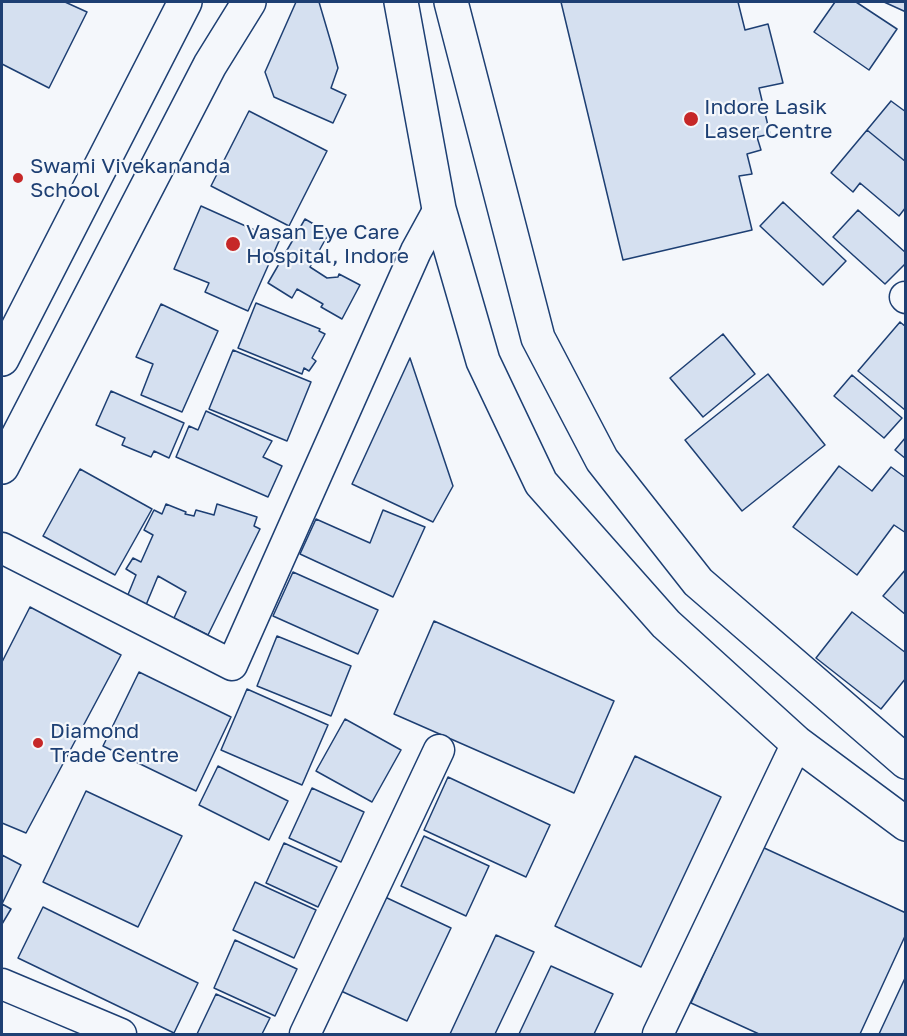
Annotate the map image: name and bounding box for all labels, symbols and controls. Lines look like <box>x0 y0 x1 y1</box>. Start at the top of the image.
place label: Indore Lasik Laser Centre <box>704 94 833 144</box>
marker: Indore Lasik Laser Centre <box>682 110 700 128</box>
place label: Swami Vivekananda School <box>30 153 230 203</box>
marker: Swami Vivekananda School <box>11 171 25 185</box>
place label: Vasan Eye Care Hospital, Indore <box>246 219 409 269</box>
marker: Vasan Eye Care Hospital, Indore <box>224 235 242 253</box>
place label: Diamond Trade Centre <box>50 718 179 768</box>
marker: Diamond Trade Centre <box>31 736 45 750</box>

